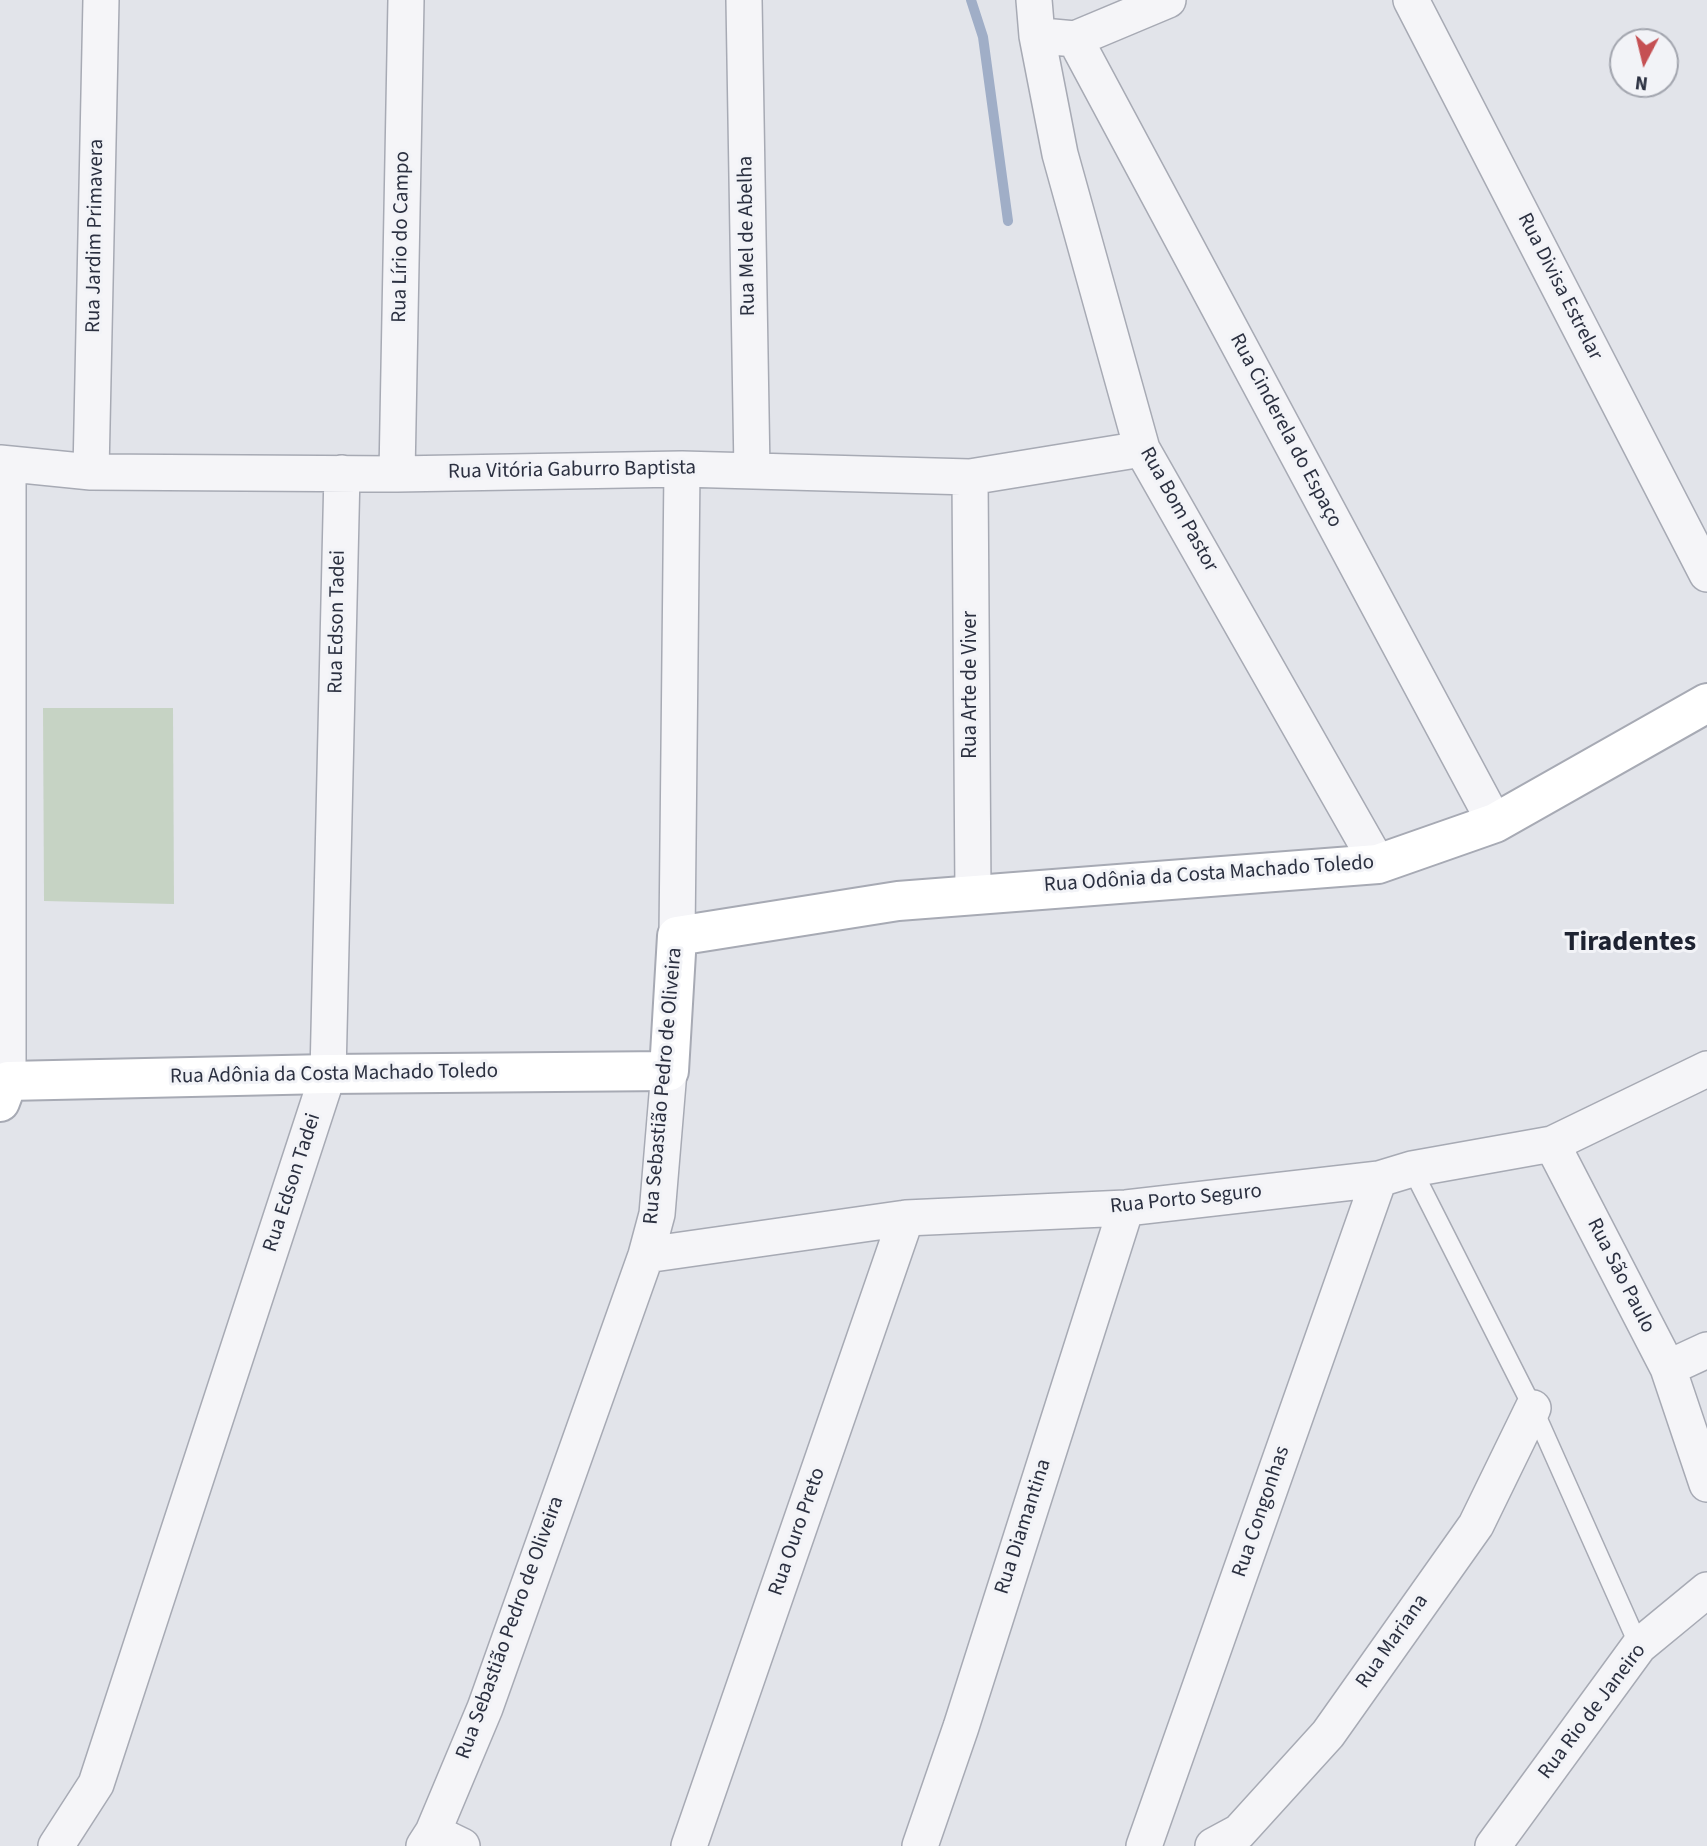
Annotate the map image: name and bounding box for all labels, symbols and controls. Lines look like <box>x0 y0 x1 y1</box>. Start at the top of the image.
north arrow <box>1609 28 1679 98</box>
text: N <box>1634 68 1650 97</box>
street label: Rua Jardim Primavera <box>82 139 110 333</box>
street label: Rua Lírio do Campo <box>388 151 416 323</box>
street label: Rua Mel de Abelha <box>734 156 762 316</box>
street label: Rua Divisa Estrelar <box>1511 209 1607 365</box>
street label: Rua Cinderela do Espaço <box>1223 330 1347 532</box>
street label: Rua Bom Pastor <box>1133 443 1223 577</box>
street label: Rua Vitória Gaburro Baptista <box>448 456 696 486</box>
street label: Rua Edson Tadei <box>324 550 352 694</box>
street label: Rua Arte de Viver <box>958 611 984 759</box>
street label: Rua Odônia da Costa Machado Toledo <box>1043 851 1375 899</box>
district label: Tiradentes <box>1564 927 1696 961</box>
street label: Rua Sebastião Pedro de Oliveira <box>639 946 689 1226</box>
street label: Rua Adônia da Costa Machado Toledo <box>170 1060 498 1090</box>
street label: Rua Edson Tadei <box>259 1111 327 1255</box>
street label: Rua Porto Seguro <box>1109 1179 1263 1221</box>
street label: Rua São Paulo <box>1580 1214 1660 1338</box>
street label: Rua Congonhas <box>1228 1443 1296 1581</box>
street label: Rua Diamantina <box>990 1456 1058 1598</box>
street label: Rua Ouro Preto <box>764 1465 832 1599</box>
street label: Rua Sebastião Pedro de Oliveira <box>452 1493 570 1763</box>
street label: Rua Mariana <box>1351 1590 1435 1694</box>
street label: Rua Rio de Janeiro <box>1534 1639 1652 1785</box>

